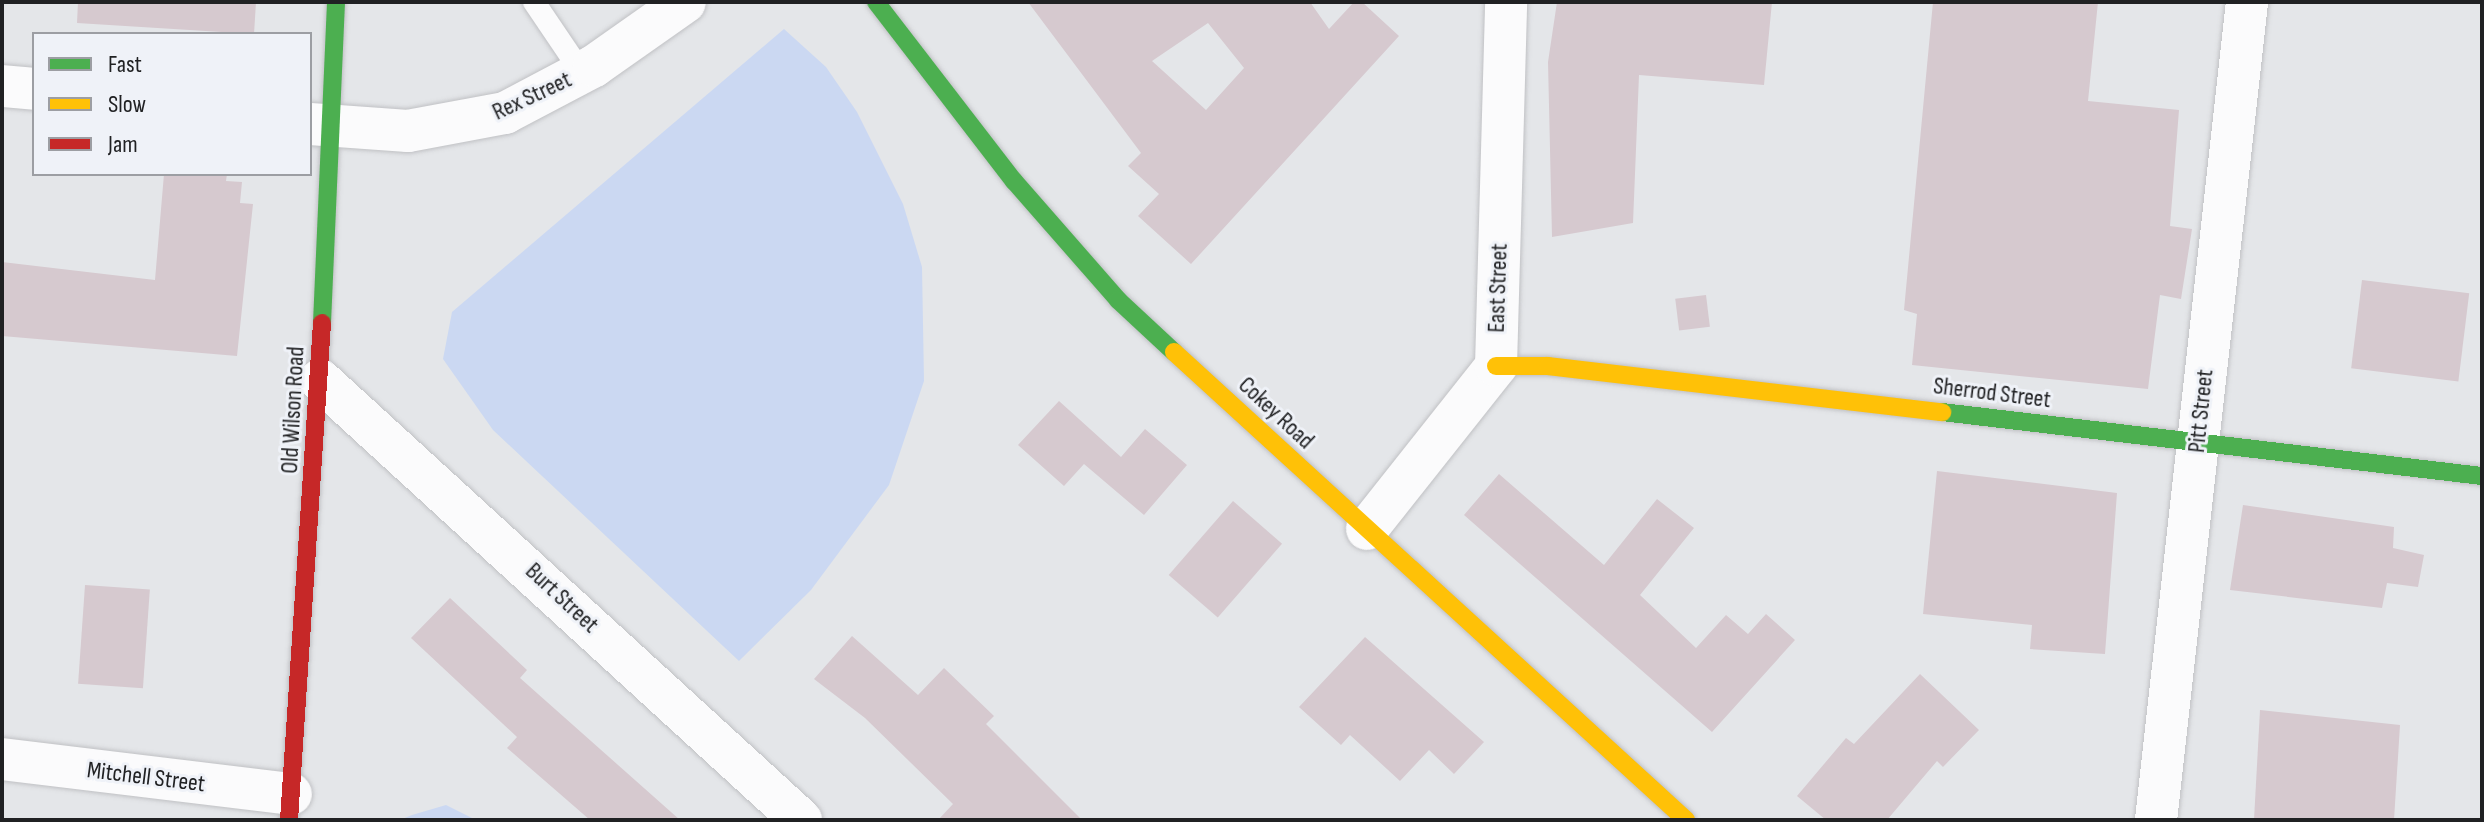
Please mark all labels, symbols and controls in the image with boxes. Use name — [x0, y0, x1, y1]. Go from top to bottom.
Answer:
legend — [32, 32, 312, 176]
text: Fast — [108, 50, 142, 79]
street label: Rex Street — [488, 65, 576, 127]
text: Slow — [108, 90, 146, 119]
text: Jam — [108, 130, 138, 159]
street label: East Street — [1482, 243, 1514, 333]
street label: Old Wilson Road — [275, 346, 311, 474]
street label: Pitt Street — [2182, 368, 2220, 454]
street label: Cokey Road — [1232, 371, 1320, 455]
street label: Sherrod Street — [1932, 372, 2052, 414]
street label: Burt Street — [519, 557, 605, 639]
street label: Mitchell Street — [85, 755, 207, 799]

